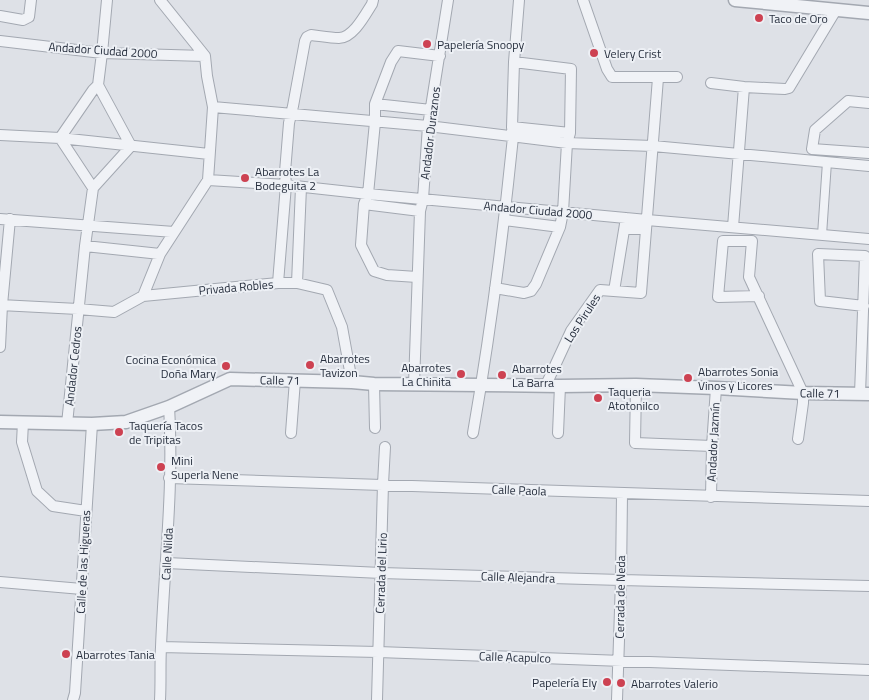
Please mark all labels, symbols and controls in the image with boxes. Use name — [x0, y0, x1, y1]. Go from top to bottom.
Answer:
place label: Taco de Oro — [769, 9, 828, 28]
marker: Taco de Oro — [753, 12, 765, 24]
place label: Papelería Snoopy — [437, 35, 525, 54]
street label: Andador Ciudad 2000 — [48, 37, 158, 63]
marker: Papelería Snoopy — [421, 38, 433, 50]
place label: Velery Crist — [604, 44, 662, 63]
marker: Velery Crist — [588, 47, 600, 59]
street label: Andador Duraznos — [415, 85, 445, 181]
place label: Abarrotes La Bodeguita 2 — [255, 162, 319, 195]
marker: Abarrotes La Bodeguita 2 — [239, 172, 251, 184]
street label: Andador Ciudad 2000 — [483, 196, 593, 224]
street label: Privada Robles — [198, 274, 275, 300]
street label: Los Pirules — [559, 289, 605, 346]
street label: Andador Cedros — [59, 325, 87, 407]
place label: Abarrotes Tavizon — [320, 349, 370, 382]
place label: Cocina Económica Doña Mary — [126, 350, 216, 383]
place label: Abarrotes La Chinita — [401, 358, 451, 391]
marker: Abarrotes Tavizon — [304, 359, 316, 371]
place label: Abarrotes La Barra — [512, 359, 562, 392]
marker: Cocina Económica Doña Mary — [220, 360, 232, 372]
place label: Abarrotes Sonia Vinos y Licores — [698, 362, 778, 395]
marker: Abarrotes La Chinita — [455, 368, 467, 380]
marker: Abarrotes La Barra — [496, 369, 508, 381]
street label: Calle 71 — [260, 370, 300, 390]
marker: Abarrotes Sonia Vinos y Licores — [682, 372, 694, 384]
place label: Taqueria Atotonilco — [608, 382, 659, 415]
street label: Calle 71 — [800, 383, 840, 403]
marker: Taqueria Atotonilco — [592, 392, 604, 404]
street label: Andador Jazmín — [701, 402, 725, 482]
place label: Taquería Tacos de Tripitas — [129, 416, 203, 449]
marker: Taquería Tacos de Tripitas — [113, 426, 125, 438]
place label: Mini Superla Nene — [171, 451, 238, 484]
marker: Mini Superla Nene — [155, 461, 167, 473]
street label: Calle Paola — [491, 480, 547, 500]
street label: Calle de las Higueras — [71, 509, 95, 614]
street label: Calle Nilda — [156, 527, 178, 581]
street label: Cerrada del Lirio — [370, 532, 392, 614]
street label: Cerrada de Neda — [610, 555, 630, 639]
street label: Calle Alejandra — [481, 566, 555, 588]
place label: Abarrotes Tania — [76, 645, 155, 664]
street label: Calle Acapulco — [479, 646, 551, 668]
marker: Abarrotes Tania — [60, 648, 72, 660]
place label: Papelería Ely — [532, 673, 597, 692]
place label: Abarrotes Valerio — [631, 674, 718, 693]
marker: Papelería Ely — [601, 676, 613, 688]
marker: Abarrotes Valerio — [615, 677, 627, 689]

